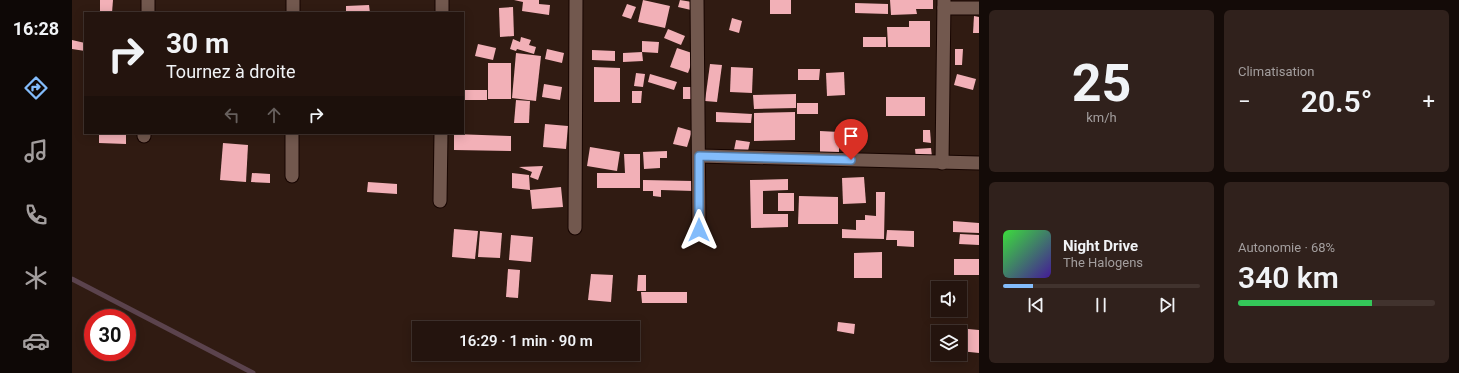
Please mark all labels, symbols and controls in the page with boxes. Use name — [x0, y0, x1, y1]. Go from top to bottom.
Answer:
text: 16:28 — [13, 18, 59, 39]
text: 30 m — [166, 27, 229, 60]
icon: right — [100, 28, 152, 80]
text: 25 — [1072, 53, 1131, 114]
text: Tournez à droite — [166, 61, 295, 82]
text: Climatisation — [1238, 64, 1314, 79]
icon: directions — [22, 74, 50, 102]
text: 20.5° — [1301, 84, 1372, 119]
text: − — [1238, 89, 1251, 114]
text: + — [1423, 89, 1435, 114]
icon: left — [221, 104, 243, 126]
icon: ahead — [263, 104, 285, 126]
icon: right — [305, 104, 327, 126]
text: km/h — [1086, 110, 1117, 125]
pin — [834, 119, 868, 160]
icon: arrive — [840, 125, 862, 147]
icon: music — [22, 137, 50, 165]
icon: phone — [22, 201, 50, 229]
position arrow — [678, 209, 720, 251]
text: Night Drive — [1063, 237, 1138, 255]
text: Autonomie · 68% — [1238, 240, 1335, 255]
text: The Halogens — [1063, 255, 1143, 270]
text: 340 km — [1238, 260, 1339, 295]
icon: climate — [22, 264, 50, 292]
map controls — [931, 281, 967, 361]
button: sound — [931, 281, 967, 317]
icon: previous — [1025, 294, 1047, 316]
icon: pause — [1090, 294, 1112, 316]
icon: next — [1156, 294, 1178, 316]
speed limit sign: 30 — [84, 309, 136, 361]
button: layers — [931, 325, 967, 361]
icon: car — [22, 327, 50, 355]
text: 16:29 · 1 min · 90 m — [459, 332, 593, 350]

